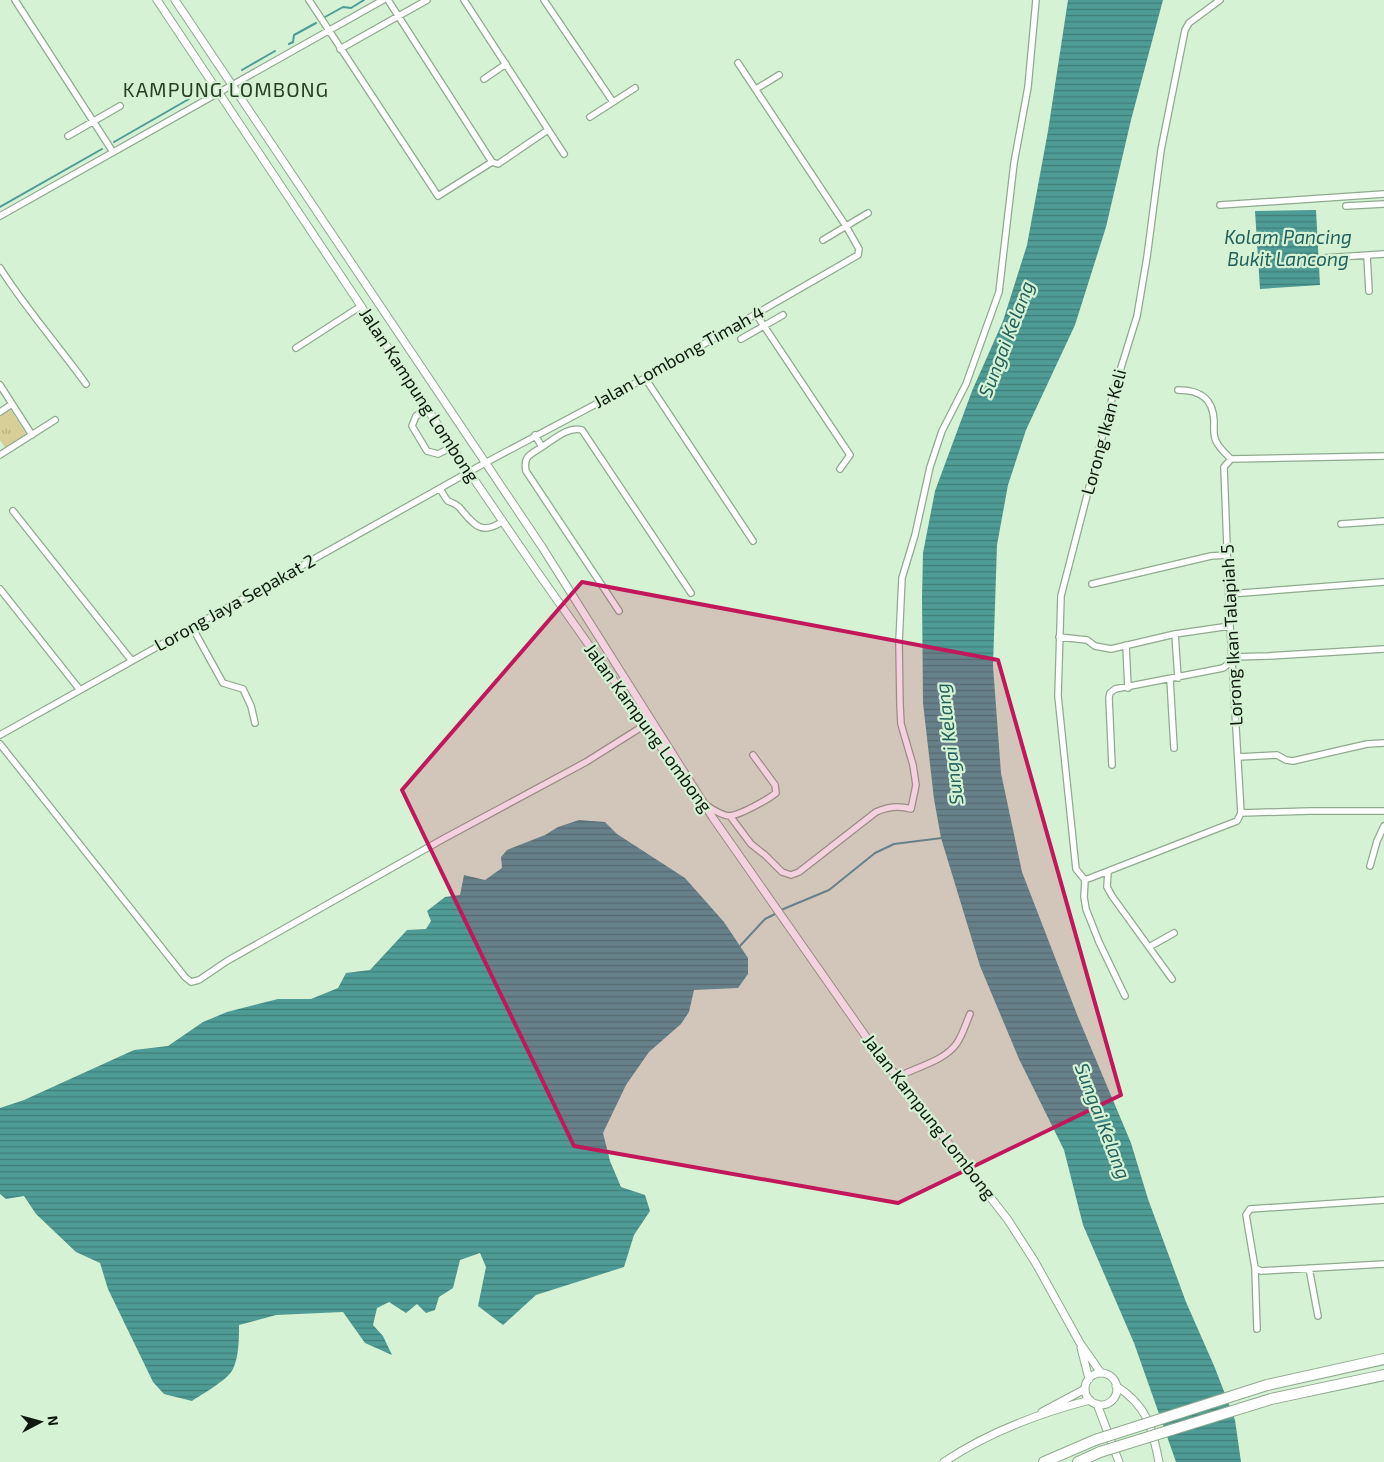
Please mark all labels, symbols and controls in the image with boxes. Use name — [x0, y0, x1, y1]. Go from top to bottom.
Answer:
district label: KAMPUNG LOMBONG — [123, 77, 329, 101]
water label: Kolam Pancing Bukit Lancong — [1224, 225, 1352, 270]
water label: Sungai Kelang — [973, 277, 1038, 400]
street label: Jalan Lombong Timah 4 — [589, 300, 768, 412]
street label: Jalan Kampung Lombong — [355, 303, 484, 486]
street label: Lorong Ikan Keli — [1076, 366, 1130, 497]
street label: Lorong Ikan Talapiah 5 — [1215, 544, 1247, 726]
street label: Lorong Jaya Sepakat 2 — [150, 549, 319, 655]
street label: Jalan Kampung Lombong — [580, 639, 717, 816]
water label: Sungai Kelang — [930, 682, 967, 806]
street label: Jalan Kampung Lombong — [859, 1029, 1001, 1203]
water label: Sungai Kelang — [1071, 1059, 1136, 1182]
north arrow — [15, 1397, 65, 1447]
text: N — [44, 1415, 62, 1427]

